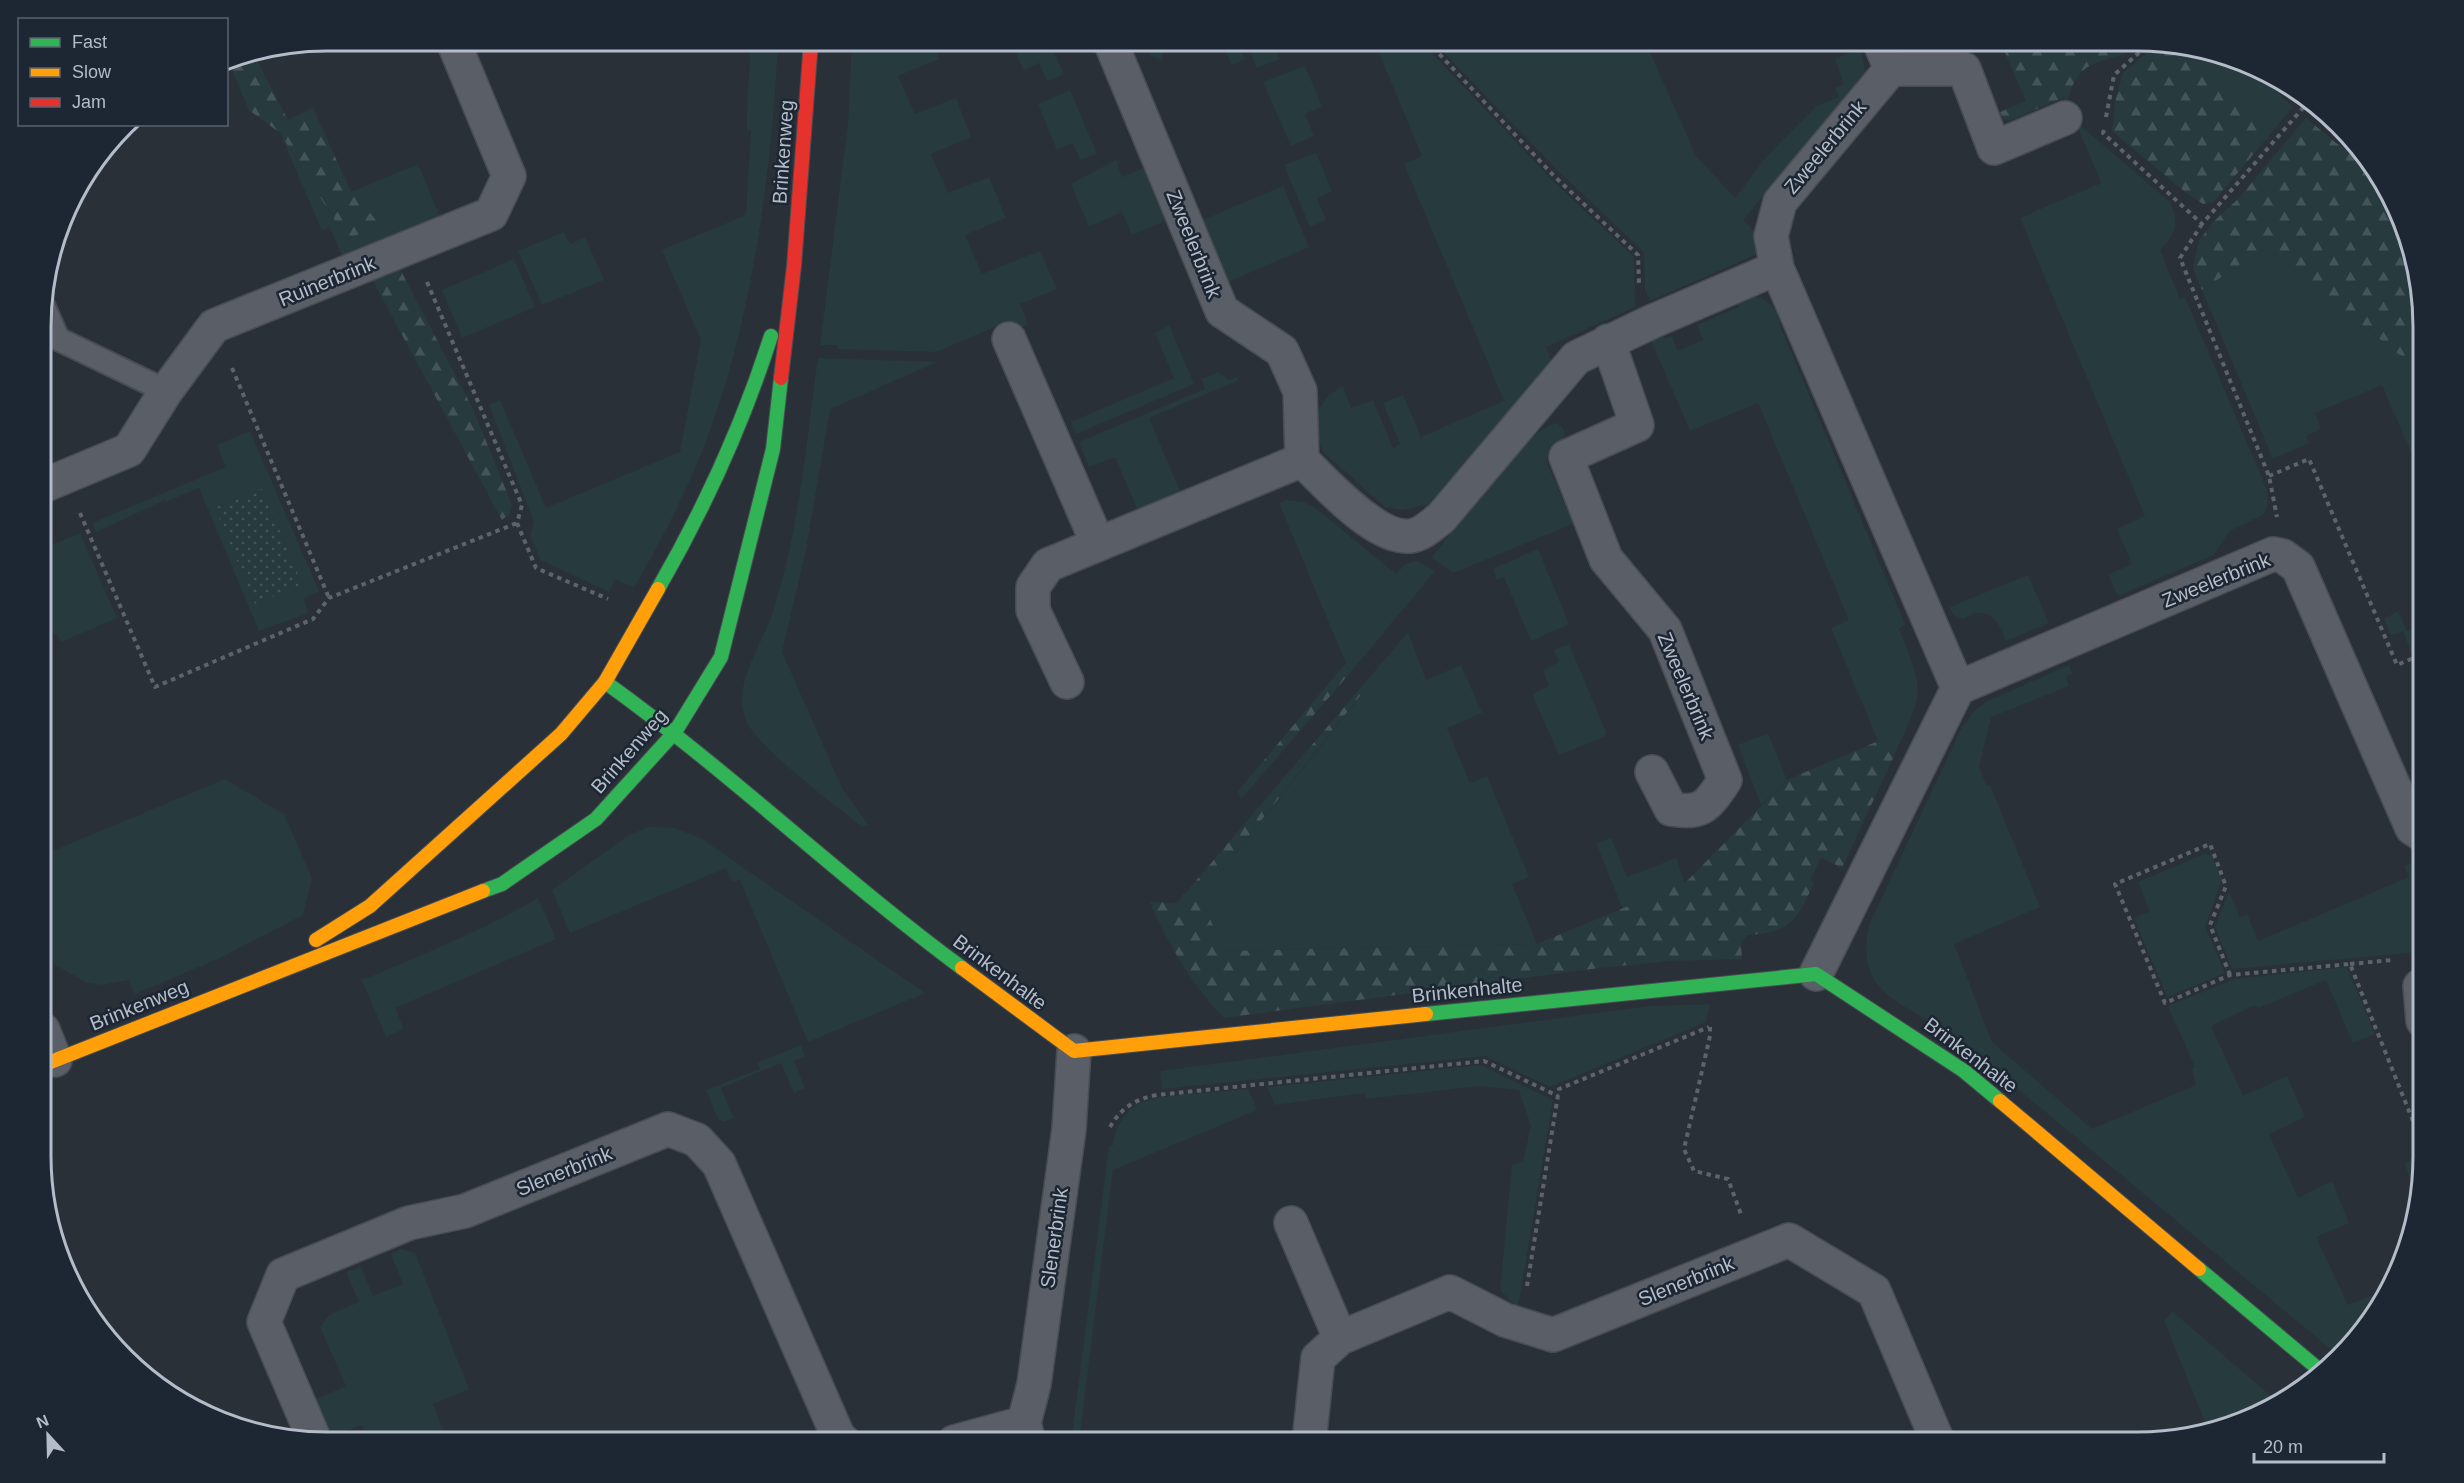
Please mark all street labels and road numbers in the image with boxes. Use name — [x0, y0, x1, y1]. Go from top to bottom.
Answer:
street label: Zweelerbrink — [1780, 95, 1871, 198]
street label: Brinkenweg — [768, 99, 798, 205]
street label: Zweelerbrink — [1162, 187, 1226, 302]
street label: Ruinerbrink — [275, 251, 379, 310]
street label: Zweelerbrink — [2159, 548, 2274, 612]
street label: Zweelerbrink — [1654, 629, 1719, 744]
street label: Brinkenweg — [586, 704, 672, 798]
street label: Brinkenhalte — [949, 930, 1051, 1014]
street label: Brinkenhalte — [1411, 973, 1523, 1007]
street label: Brinkenweg — [86, 975, 192, 1035]
street label: Brinkenhalte — [1920, 1013, 2022, 1097]
street label: Slenerbrink — [513, 1141, 616, 1200]
street label: Slenerbrink — [1036, 1185, 1072, 1290]
street label: Slenerbrink — [1635, 1251, 1738, 1310]

